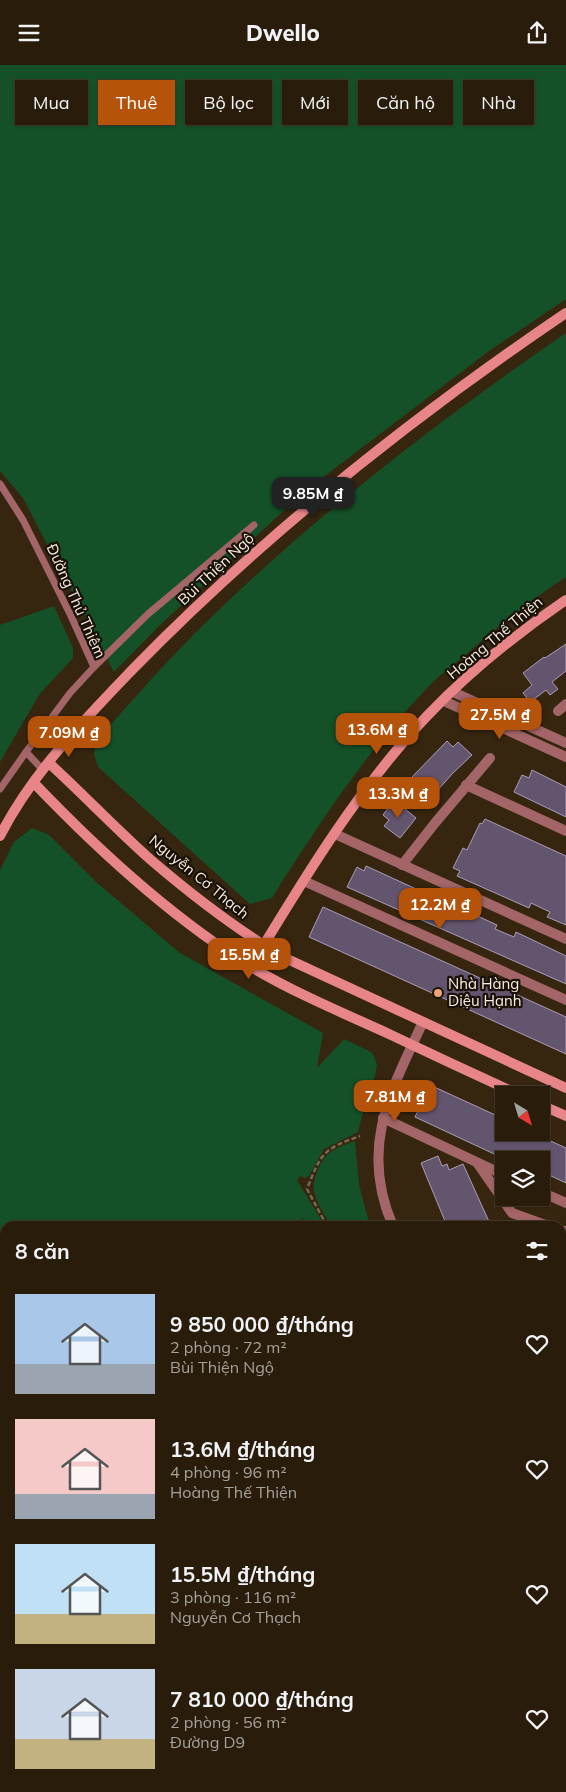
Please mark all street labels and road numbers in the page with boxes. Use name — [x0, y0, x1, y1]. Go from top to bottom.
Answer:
street label: Bùi Thiện Ngộ — [174, 528, 258, 609]
street label: Đường Thủ Thiêm — [43, 541, 110, 661]
street label: Hoàng Thế Thiện — [443, 592, 546, 683]
street label: Nguyễn Cơ Thạch — [146, 831, 253, 923]

